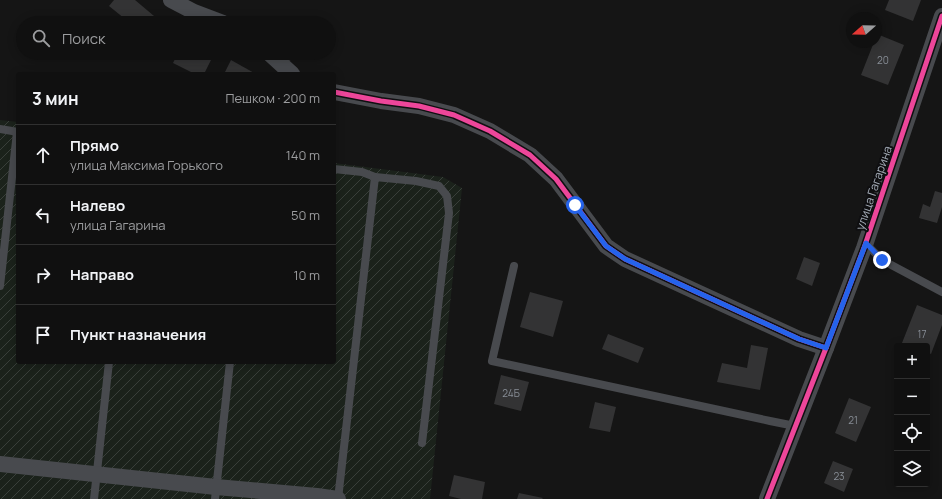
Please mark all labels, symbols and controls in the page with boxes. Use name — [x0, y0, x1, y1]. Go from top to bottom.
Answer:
north arrow — [846, 12, 882, 48]
search box — [16, 16, 336, 60]
icon: search — [30, 27, 52, 49]
text: Поиск — [62, 28, 106, 49]
house number: 20 — [877, 53, 889, 67]
text: 3 мин — [32, 87, 79, 110]
text: Пешком · 200 m — [226, 89, 320, 107]
text: Прямо — [70, 135, 119, 156]
street label: улица Гагарина — [851, 143, 896, 232]
icon: ahead — [32, 144, 54, 166]
text: 140 m — [286, 146, 320, 164]
text: улица Максима Горького — [70, 156, 223, 174]
text: Налево — [70, 195, 125, 216]
route start — [566, 196, 584, 214]
icon: left — [32, 204, 54, 226]
text: 50 m — [291, 206, 320, 224]
text: улица Гагарина — [70, 216, 166, 234]
route end — [873, 251, 891, 269]
icon: right — [32, 264, 54, 286]
text: Направо — [70, 264, 134, 285]
text: 10 m — [293, 266, 320, 284]
icon: arrive — [32, 324, 54, 346]
text: Пункт назначения — [70, 324, 206, 345]
house number: 17 — [918, 327, 926, 341]
map controls — [894, 343, 930, 487]
button: + — [894, 343, 930, 379]
button: − — [894, 379, 930, 415]
house number: 24Б — [502, 386, 520, 400]
house number: 21 — [848, 413, 858, 427]
button: locate — [894, 415, 930, 451]
button: layers — [894, 451, 930, 487]
house number: 23 — [833, 469, 845, 483]

